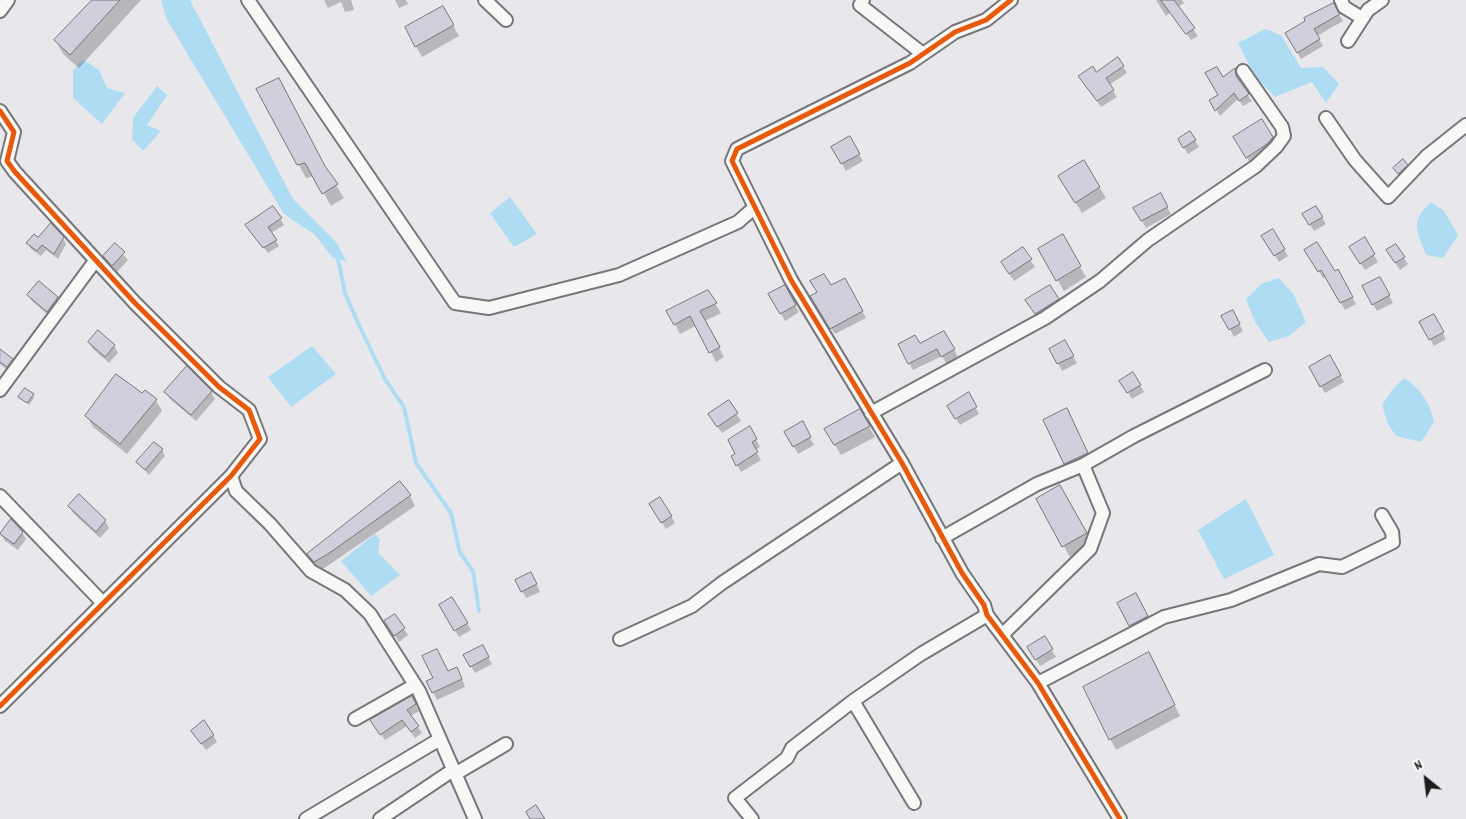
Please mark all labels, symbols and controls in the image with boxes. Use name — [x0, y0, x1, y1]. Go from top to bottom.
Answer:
north arrow — [1401, 754, 1451, 804]
text: N — [1411, 755, 1427, 776]

